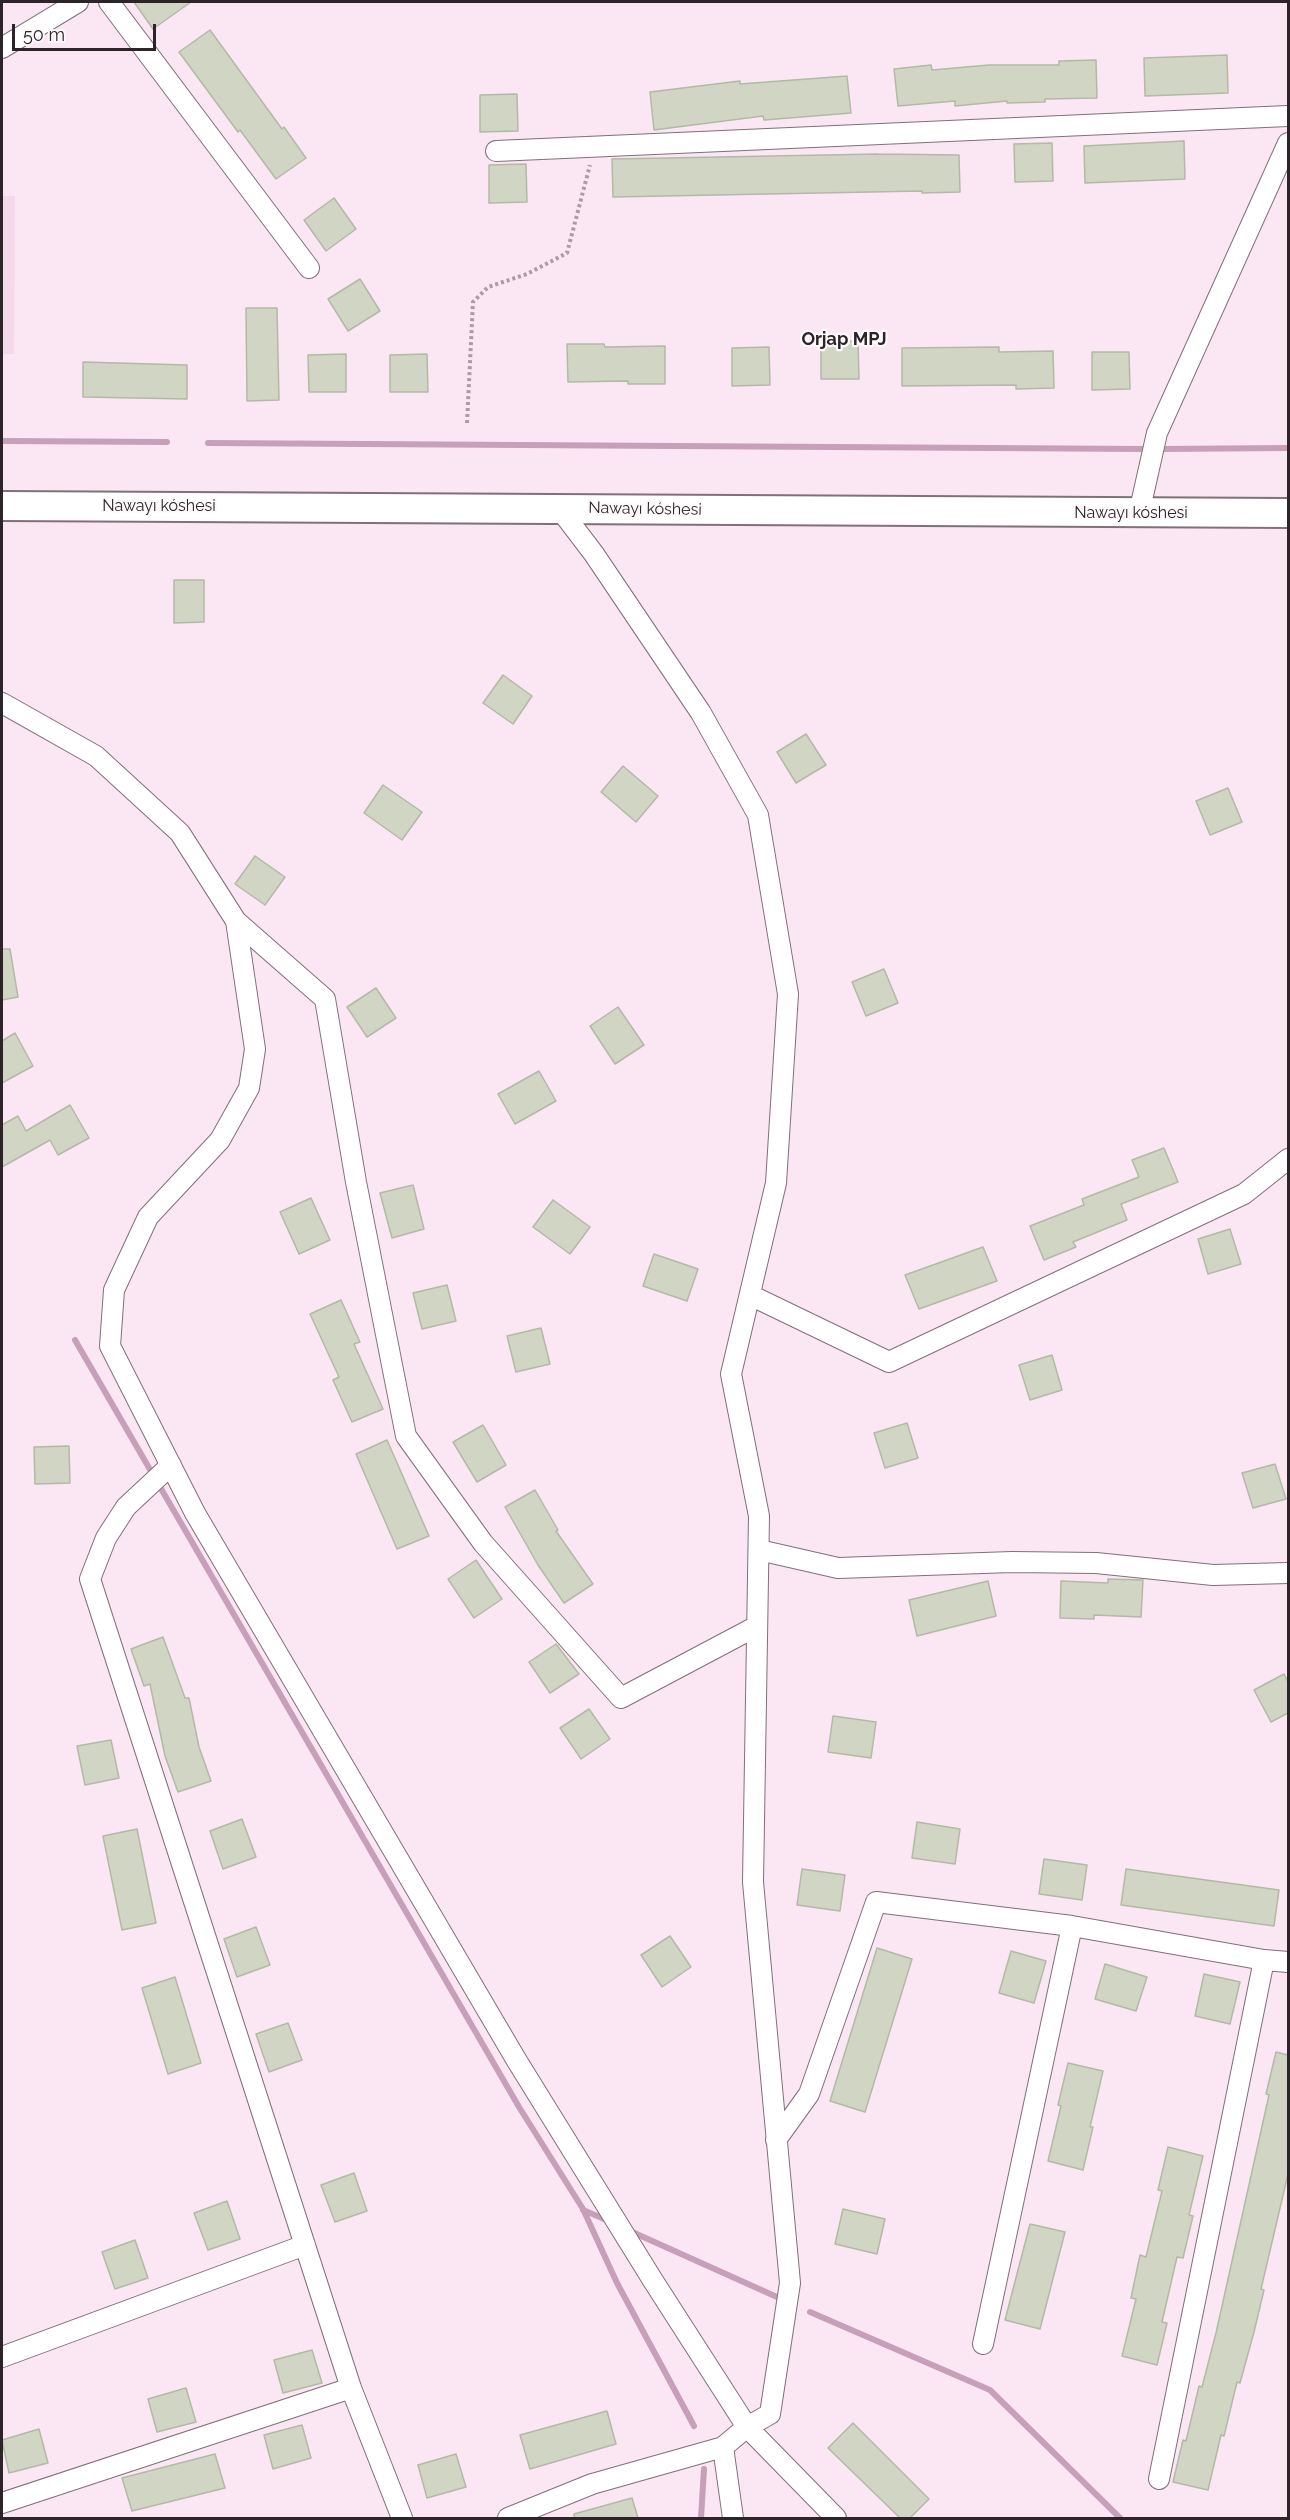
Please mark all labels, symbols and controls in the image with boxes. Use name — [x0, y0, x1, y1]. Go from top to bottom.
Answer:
scale bar — [15, 12, 159, 50]
text: 50 m — [23, 24, 65, 45]
district label: Orjap MPJ — [801, 329, 887, 351]
street label: Nawayı kóshesi — [102, 496, 216, 516]
street label: Nawayı kóshesi — [588, 498, 702, 520]
street label: Nawayı kóshesi — [1074, 503, 1188, 523]

